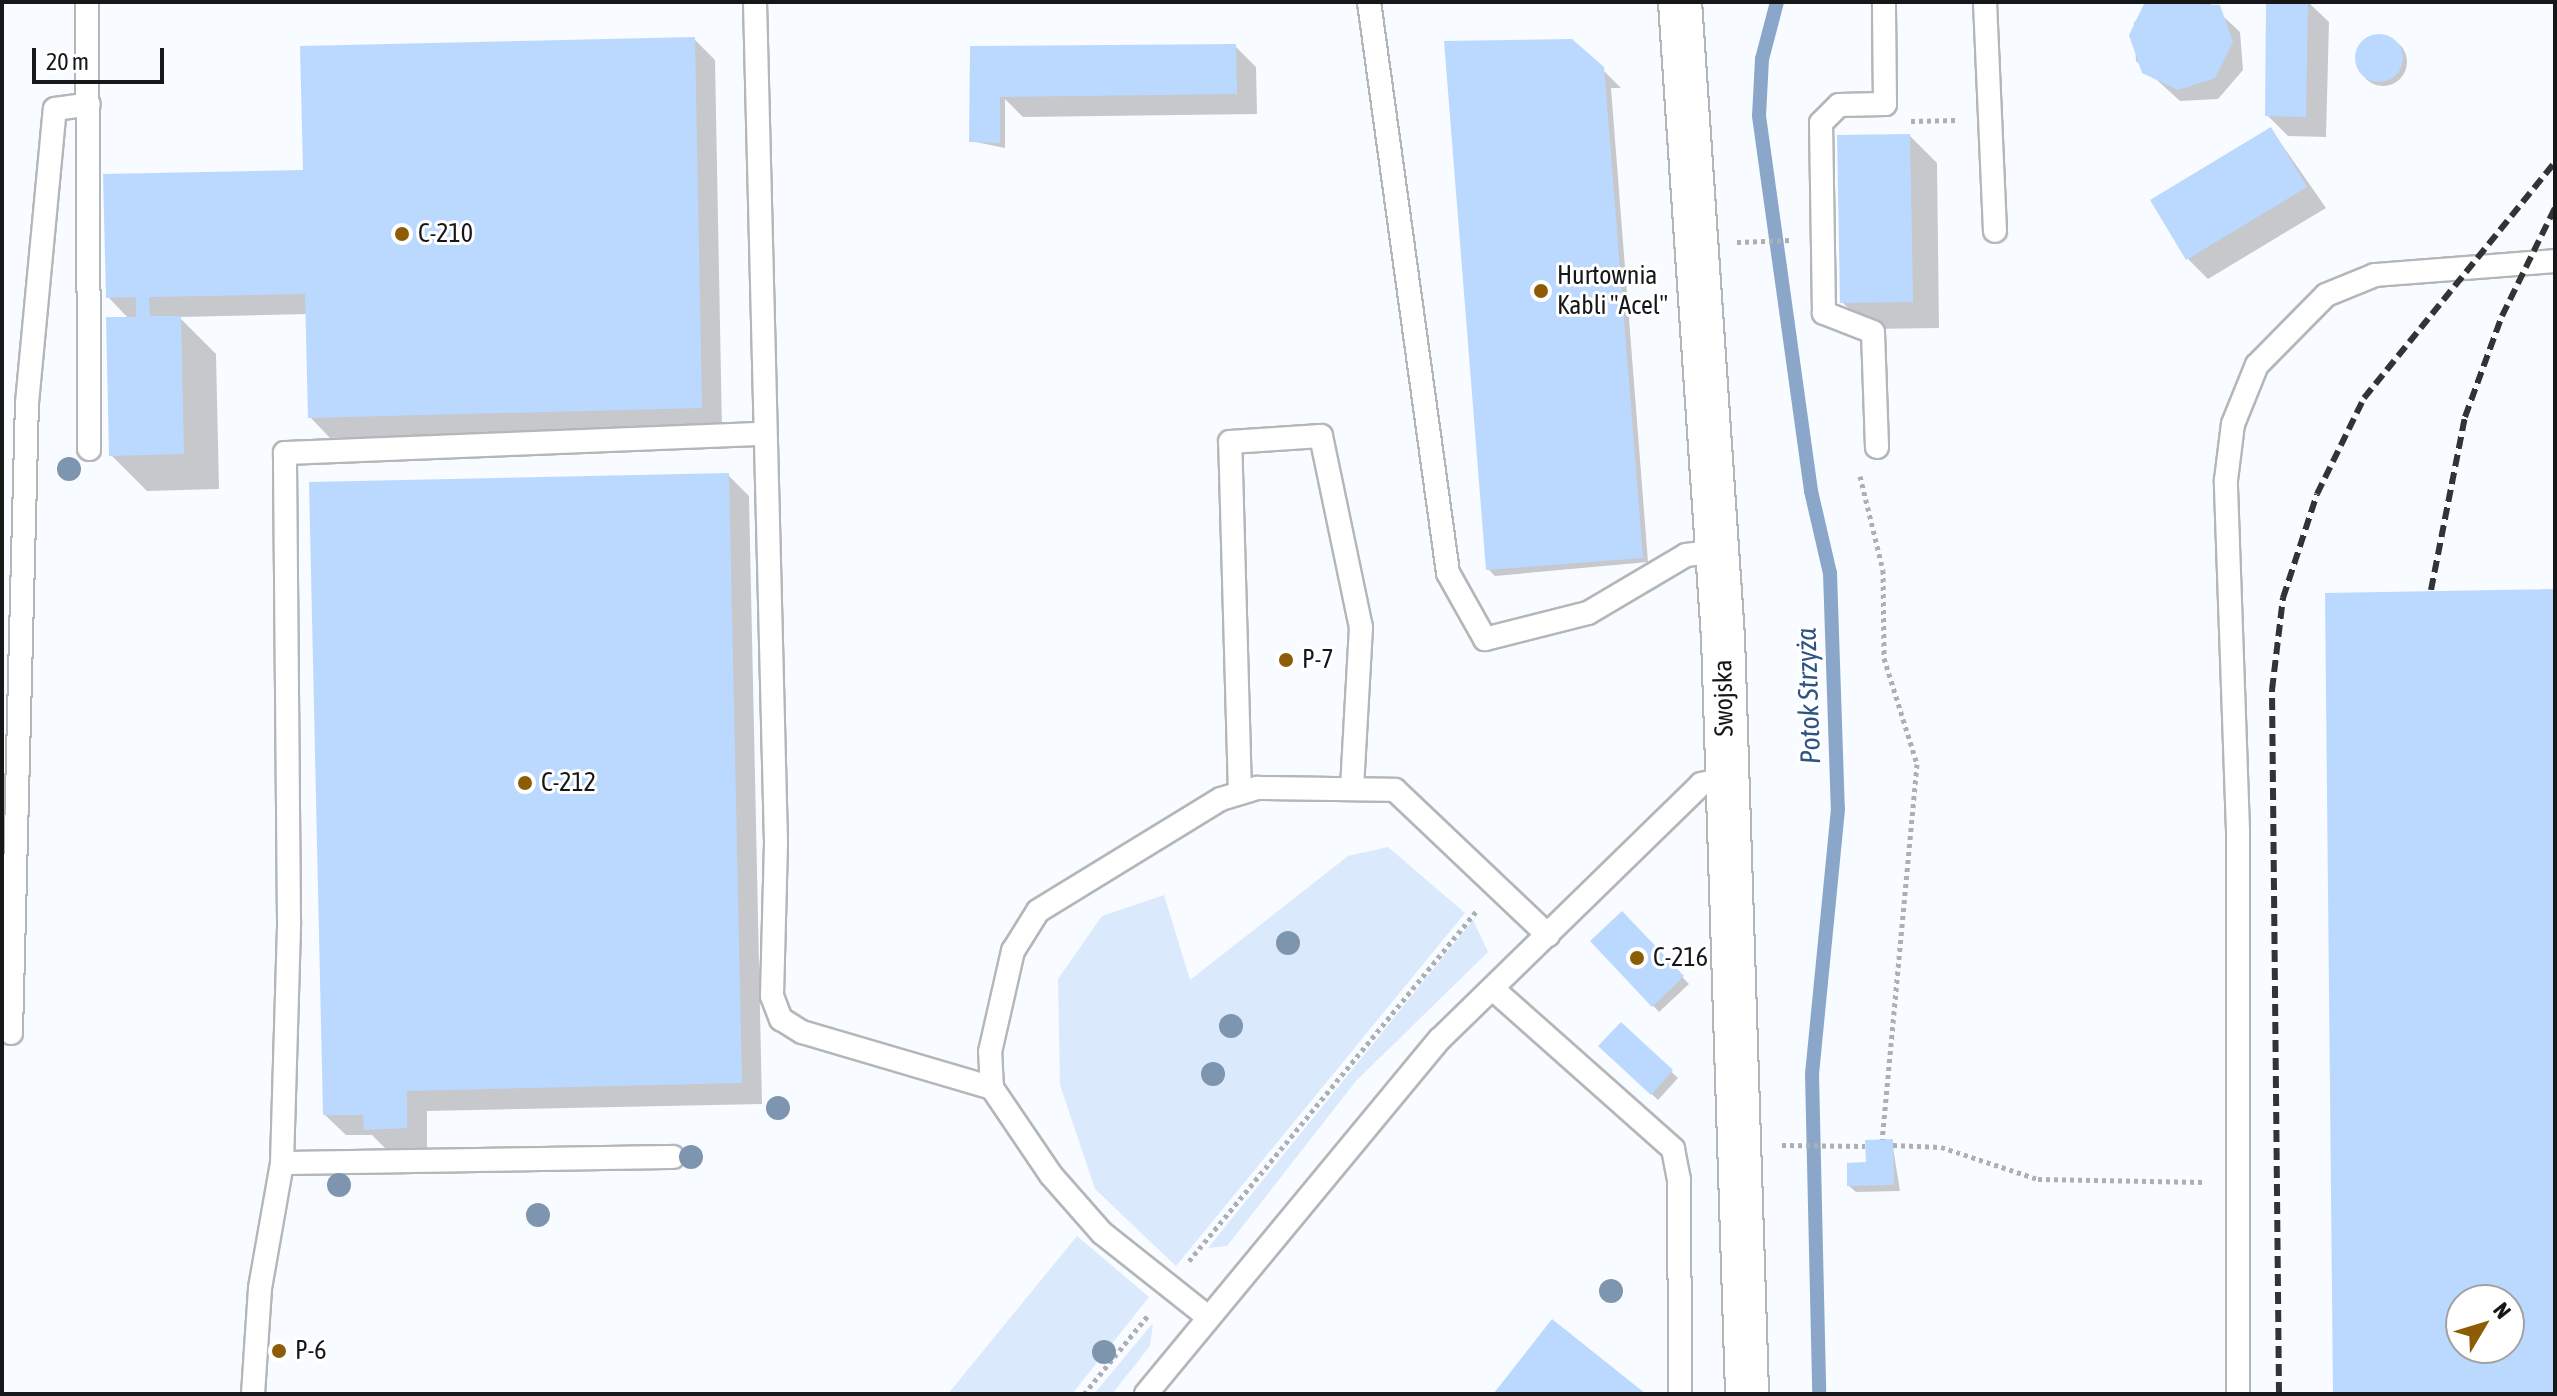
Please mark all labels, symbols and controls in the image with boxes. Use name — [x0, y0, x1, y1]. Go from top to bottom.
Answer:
scale bar — [36, 32, 168, 82]
text: 20 m — [46, 48, 89, 75]
place label: C-210 — [418, 218, 473, 250]
marker: C-210 — [393, 225, 411, 243]
place label: Hurtownia Kabli "Acel" — [1557, 260, 1668, 322]
marker: Hurtownia Kabli "Acel" — [1532, 282, 1550, 300]
water label: Potok Strzyża — [1789, 627, 1827, 765]
place label: P-7 — [1302, 644, 1333, 676]
marker: P-7 — [1277, 651, 1295, 669]
street label: Swojska — [1708, 659, 1740, 737]
place label: C-212 — [541, 767, 596, 799]
marker: C-212 — [516, 774, 534, 792]
place label: C-216 — [1653, 942, 1708, 974]
marker: C-216 — [1628, 949, 1646, 967]
north arrow — [2445, 1284, 2525, 1364]
text: N — [2488, 1297, 2517, 1324]
place label: P-6 — [295, 1335, 326, 1367]
marker: P-6 — [270, 1342, 288, 1360]

